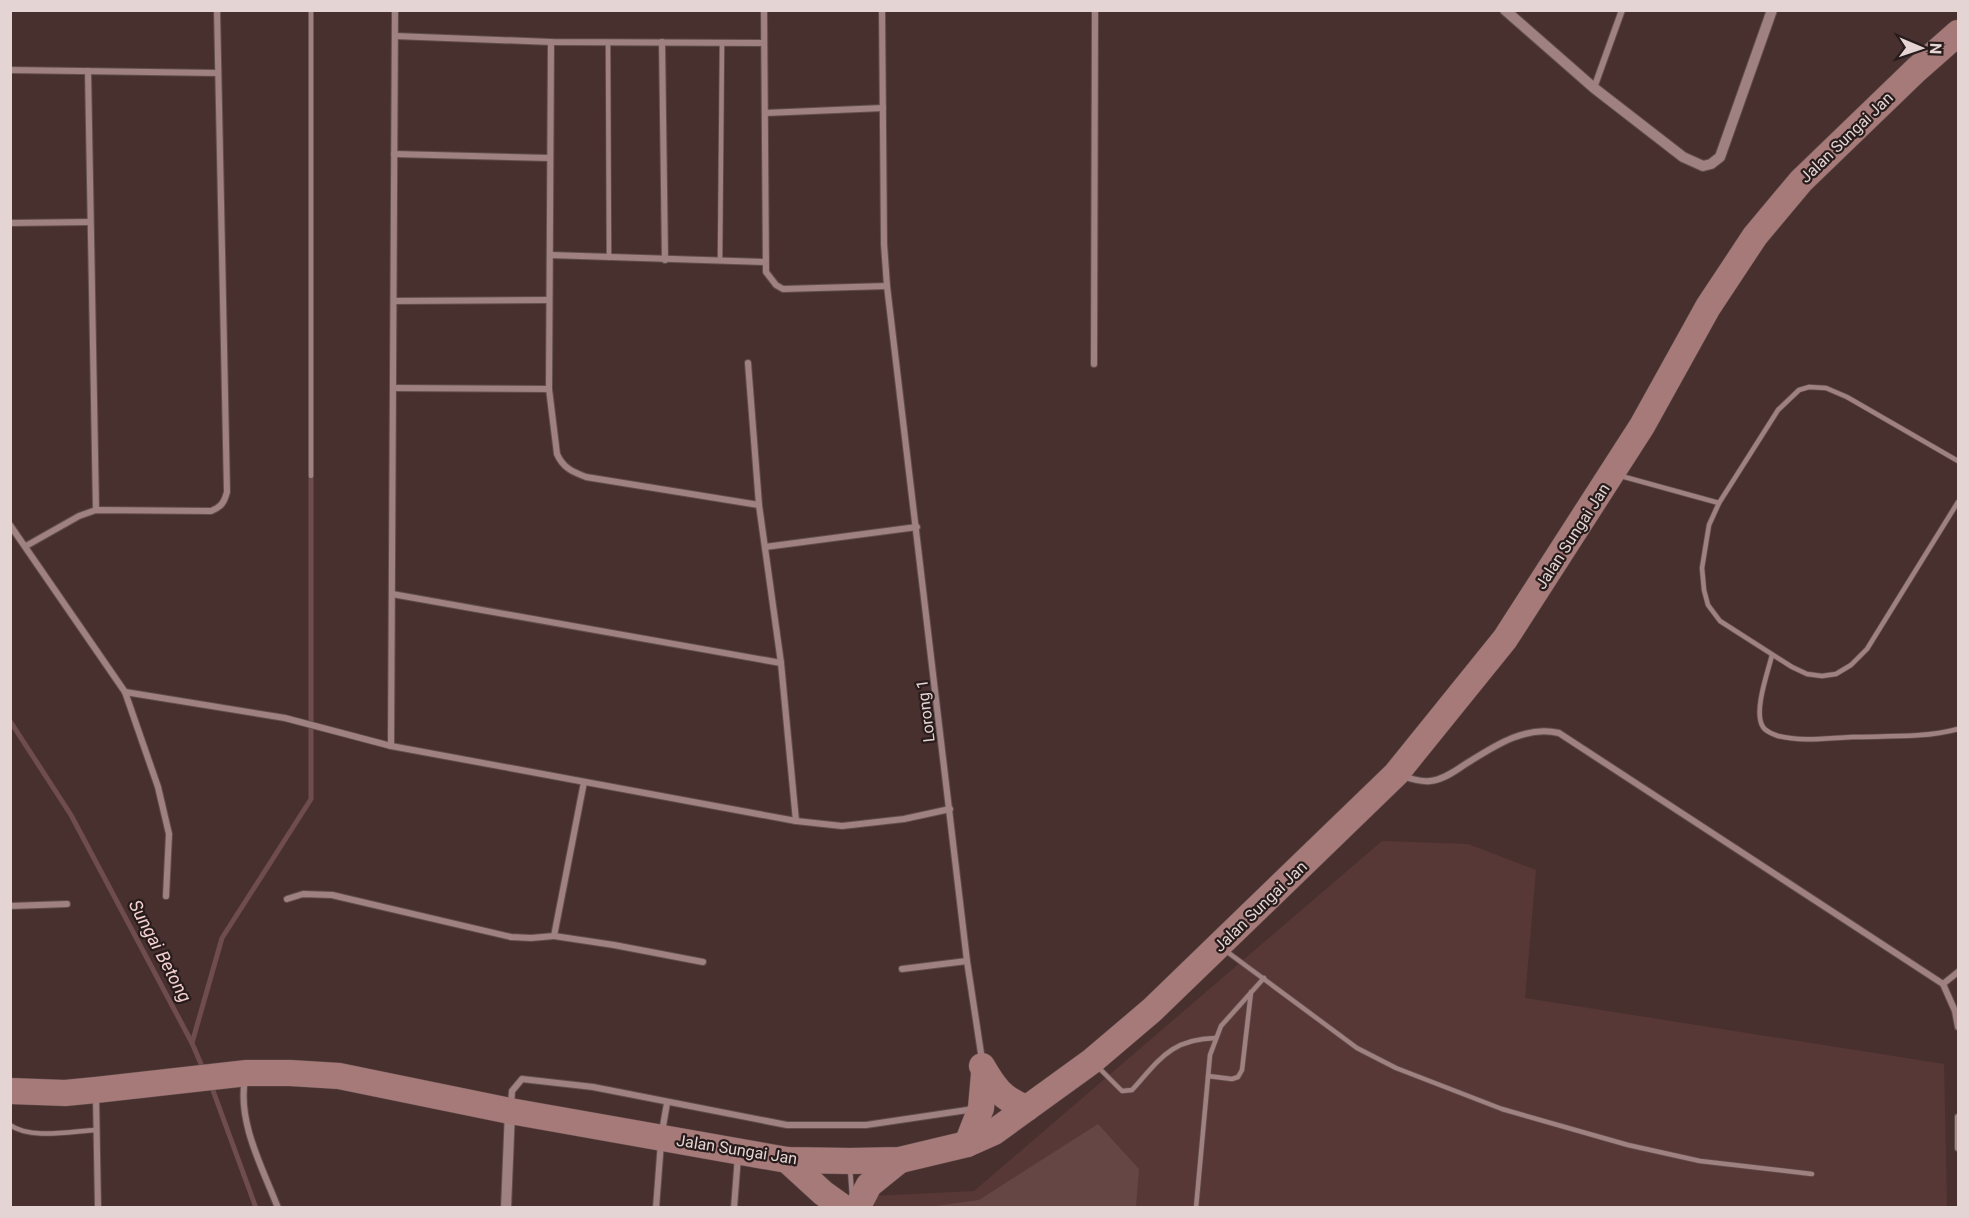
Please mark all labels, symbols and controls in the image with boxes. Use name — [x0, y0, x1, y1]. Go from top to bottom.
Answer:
north arrow — [1891, 18, 1951, 78]
text: N — [1926, 43, 1945, 54]
street label: Jalan Sungai Jan — [1796, 88, 1897, 187]
street label: Jalan Sungai Jan — [1531, 480, 1614, 593]
street label: Lorong 1 — [912, 679, 939, 743]
street label: Jalan Sungai Jan — [1210, 857, 1311, 956]
water label: Sungai Betong — [125, 896, 196, 1006]
street label: Jalan Sungai Jan — [675, 1131, 799, 1168]

